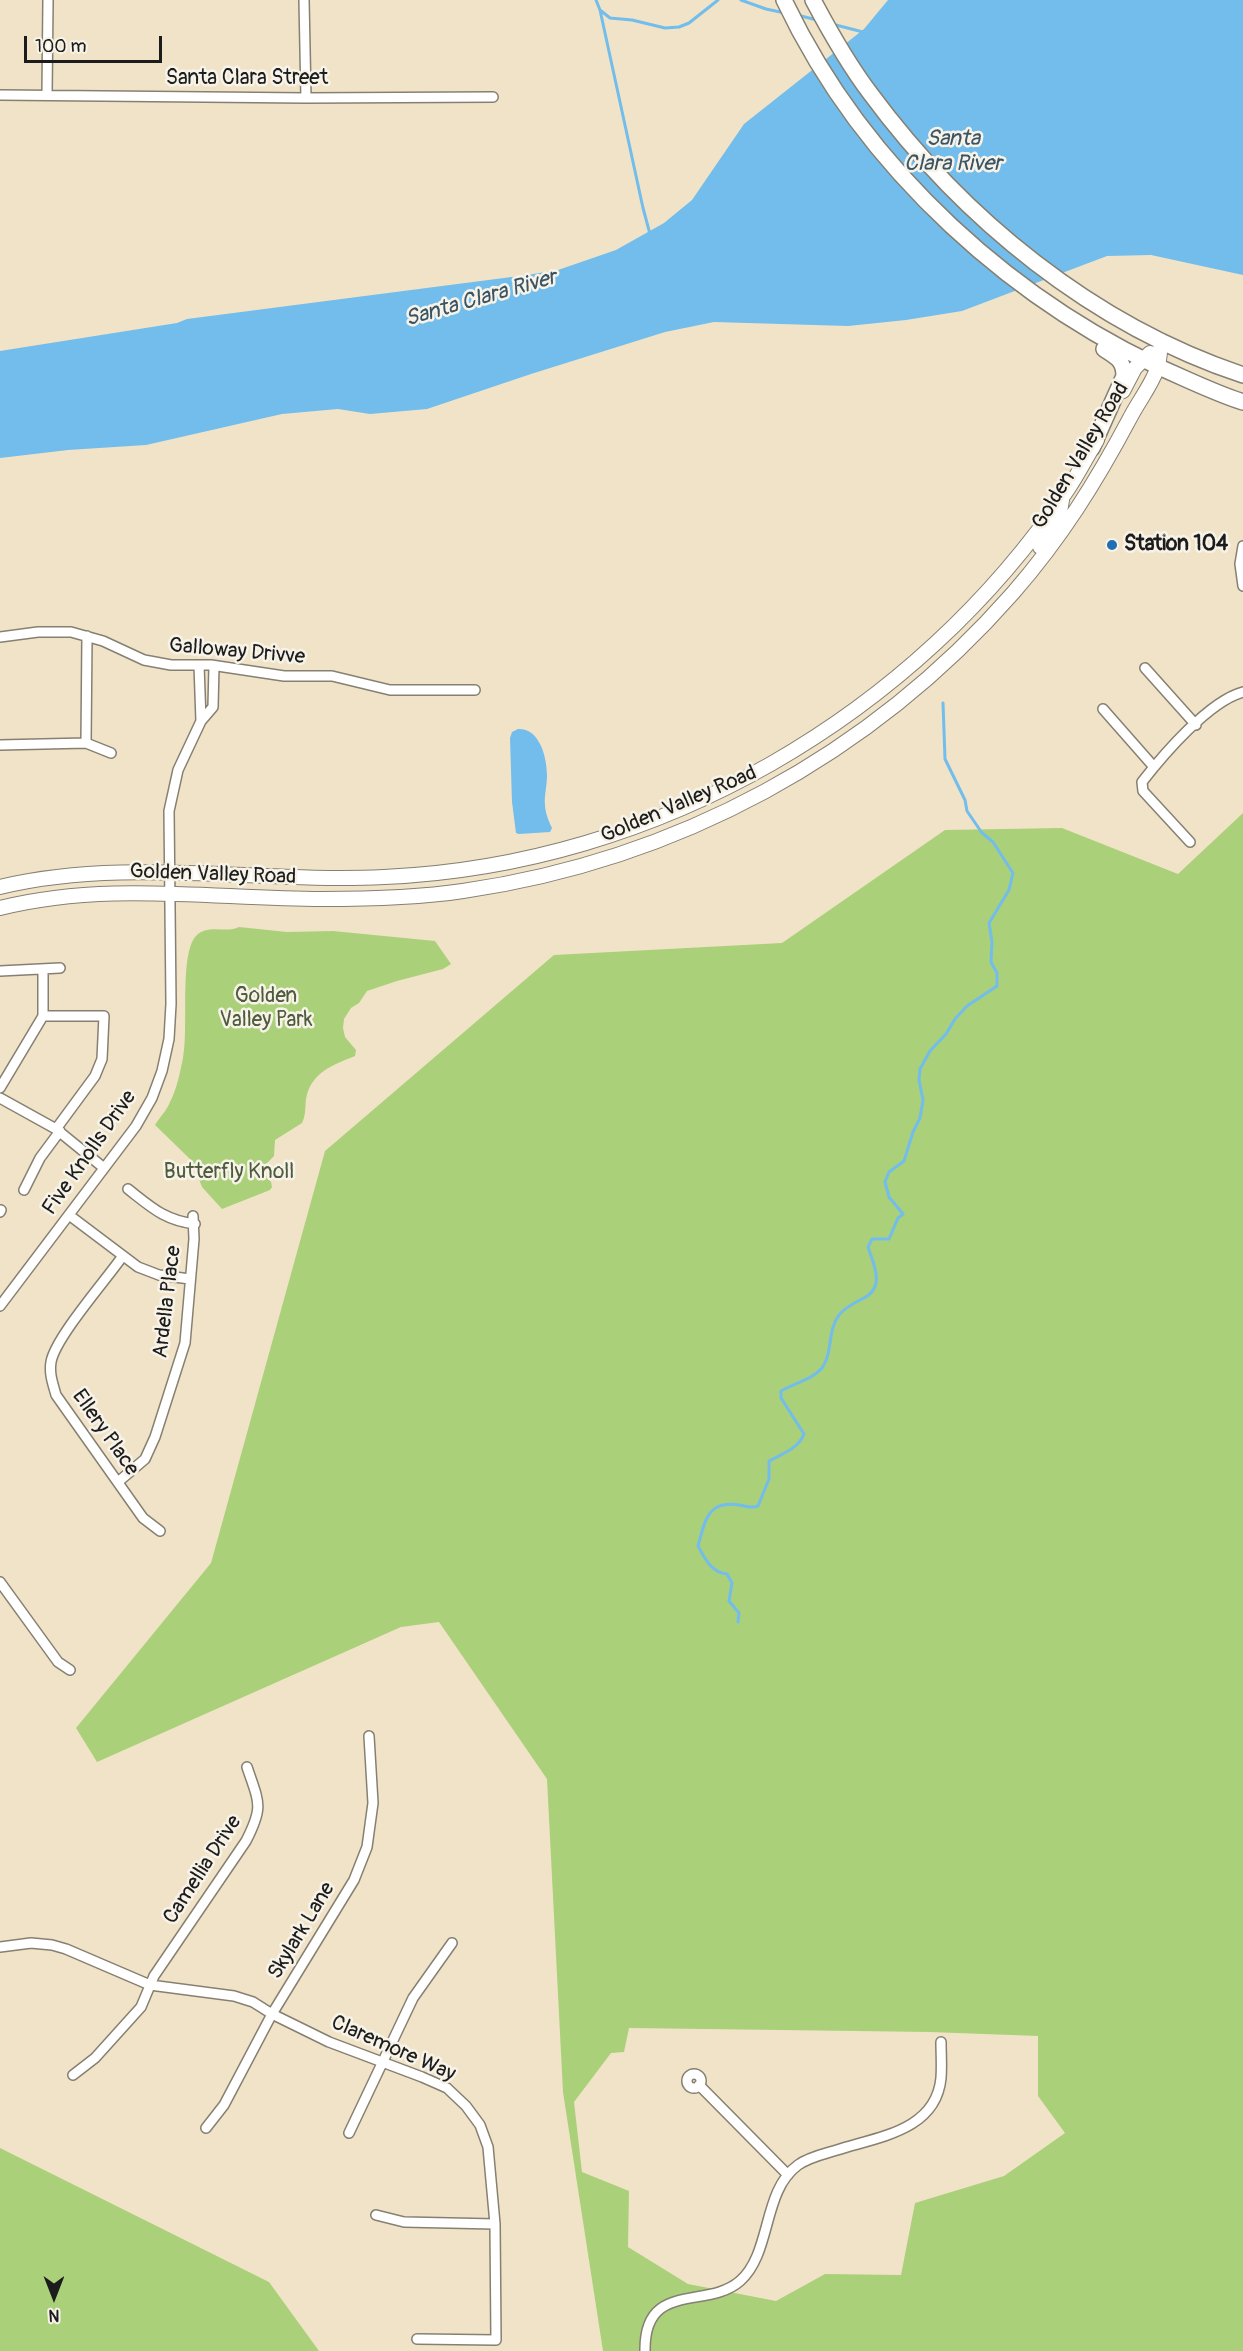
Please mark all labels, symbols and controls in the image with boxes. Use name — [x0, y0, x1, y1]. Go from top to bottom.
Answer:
scale bar — [27, 24, 165, 62]
text: 100 m — [35, 35, 87, 58]
street label: Santa Clara Street — [166, 66, 328, 92]
water label: Santa Clara River — [904, 126, 1002, 178]
water label: Santa Clara River — [402, 265, 560, 333]
street label: Golden Valley Road — [1027, 378, 1135, 534]
place label: Station 104 — [1124, 532, 1228, 558]
marker: Station 104 — [1105, 538, 1119, 552]
street label: Galloway Drivve — [168, 633, 306, 671]
street label: Golden Valley Road — [597, 761, 761, 849]
street label: Golden Valley Road — [129, 859, 297, 891]
park label: Golden Valley Park — [220, 984, 312, 1034]
street label: Five Knolls Drive — [38, 1086, 142, 1220]
park label: Butterfly Knoll — [164, 1160, 294, 1186]
street label: Ardella Place — [149, 1244, 187, 1360]
street label: Ellery Place — [66, 1385, 144, 1481]
street label: Camellia Drive — [158, 1811, 248, 1929]
street label: Skylark Lane — [263, 1878, 341, 1984]
street label: Claremore Way — [327, 2010, 459, 2088]
north arrow — [24, 2267, 84, 2327]
text: N — [49, 2305, 59, 2325]

